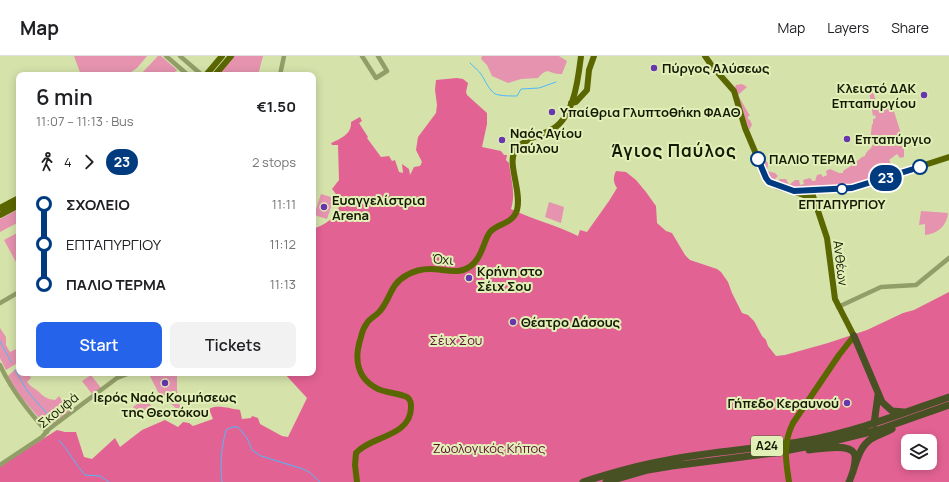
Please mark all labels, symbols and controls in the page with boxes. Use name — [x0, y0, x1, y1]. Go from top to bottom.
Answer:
text: Map — [20, 15, 59, 41]
text: Map — [777, 18, 805, 37]
text: Layers — [827, 18, 869, 37]
text: Share — [891, 18, 929, 37]
place label: Πύργος Αλύσεως — [662, 59, 770, 77]
marker: Πύργος Αλύσεως — [649, 63, 659, 73]
place label: Κλειστό ΔΑΚ Επταπυργίου — [832, 79, 917, 112]
text: 6 min — [36, 82, 93, 112]
marker: Κλειστό ΔΑΚ Επταπυργίου — [919, 90, 929, 100]
text: €1.50 — [257, 96, 296, 117]
place label: Υπαίθρια Γλυπτοθήκη ΦΑΑΘ — [560, 103, 741, 121]
marker: Υπαίθρια Γλυπτοθήκη ΦΑΑΘ — [547, 107, 557, 117]
text: 11:07 – 11:13 · Bus — [36, 112, 134, 130]
place label: Ναός Αγίου Παύλου — [510, 124, 582, 157]
place label: Επταπύργιο — [855, 130, 931, 148]
marker: Επταπύργιο — [842, 134, 852, 144]
marker: Ναός Αγίου Παύλου — [497, 135, 507, 145]
district label: Άγιος Παύλος — [611, 139, 737, 162]
place label: ΠΑΛΙΟ ΤΕΡΜΑ — [769, 150, 856, 168]
icon: walk — [36, 151, 58, 173]
icon: forward — [78, 151, 100, 173]
marker: ΠΑΛΙΟ ΤΕΡΜΑ — [750, 151, 766, 167]
text: 23 — [114, 152, 130, 171]
text: 4 — [64, 153, 72, 171]
text: 2 stops — [252, 153, 296, 171]
unlabelled marker — [912, 159, 928, 175]
line badge: 23 — [868, 165, 904, 191]
text: 23 — [878, 168, 894, 187]
marker: ΕΠΤΑΠΥΡΓΙΟΥ — [836, 183, 848, 195]
place label: Ευαγγελίστρια Arena — [332, 191, 425, 224]
text: ΣΧΟΛΕΙΟ — [66, 194, 130, 215]
text: 11:11 — [272, 195, 296, 213]
place label: ΕΠΤΑΠΥΡΓΙΟΥ — [798, 195, 886, 213]
marker: Ευαγγελίστρια Arena — [319, 202, 329, 212]
text: ΕΠΤΑΠΥΡΓΙΟΥ — [66, 234, 161, 255]
text: 11:12 — [269, 235, 296, 253]
street label: Ανθέων — [829, 239, 853, 287]
street label: Όχι — [431, 249, 455, 269]
place label: Kρήνη στο Σέιχ Σου — [477, 262, 543, 295]
marker: Kρήνη στο Σέιχ Σου — [464, 273, 474, 283]
text: ΠΑΛΙΟ ΤΕΡΜΑ — [66, 274, 166, 295]
text: 11:13 — [270, 275, 296, 293]
place label: Θέατρο Δάσους — [521, 313, 621, 331]
marker: Θέατρο Δάσους — [508, 317, 518, 327]
button: Start — [36, 322, 162, 368]
button: Tickets — [170, 322, 296, 368]
park label: Σέιχ Σου — [430, 331, 482, 349]
marker: Ιερός Ναός Κοιμήσεως της Θεοτόκου — [160, 378, 170, 388]
street label: Σκουφά — [34, 388, 82, 432]
place label: Ιερός Ναός Κοιμήσεως της Θεοτόκου — [94, 388, 237, 421]
place label: Γήπεδο Κεραυνού — [728, 394, 839, 412]
marker: Γήπεδο Κεραυνού — [842, 398, 852, 408]
map controls — [901, 434, 937, 470]
button: layers — [901, 434, 937, 470]
road number: Α24 — [751, 436, 783, 456]
park label: Ζωολογικός Κήπος — [433, 439, 545, 457]

